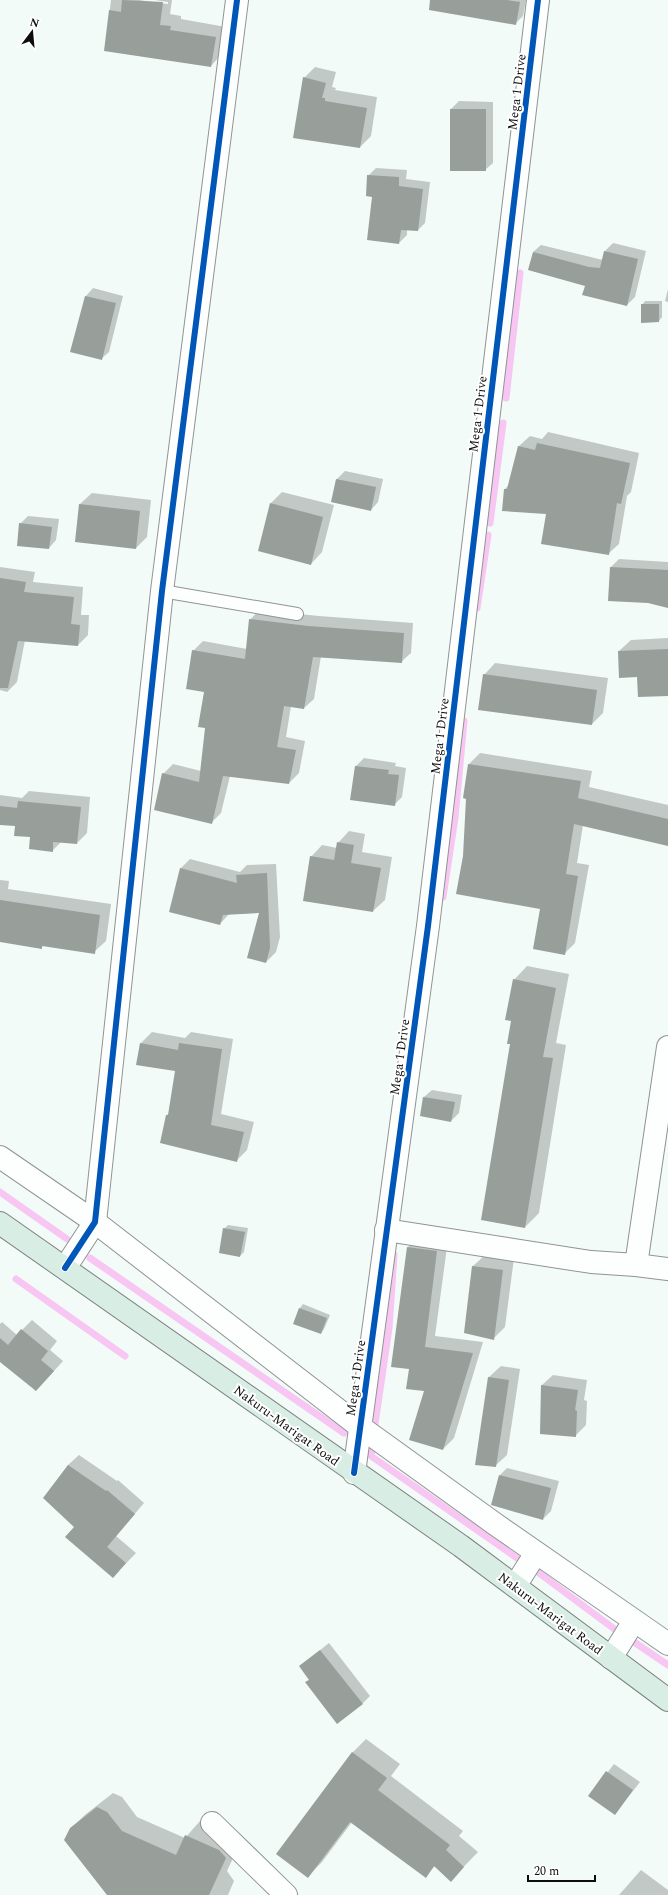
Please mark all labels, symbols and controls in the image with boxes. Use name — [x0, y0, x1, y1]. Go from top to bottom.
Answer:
north arrow — [12, 12, 52, 52]
text: N — [28, 13, 41, 32]
street label: Mega 1 Drive — [502, 53, 532, 132]
street label: Mega 1 Drive — [463, 375, 493, 454]
street label: Mega 1 Drive — [425, 697, 455, 776]
street label: Mega 1 Drive — [385, 1018, 415, 1097]
street label: Mega 1 Drive — [341, 1339, 371, 1418]
street label: Nakuru-Marigat Road — [229, 1380, 344, 1471]
street label: Nakuru-Marigat Road — [494, 1568, 607, 1660]
scale bar — [528, 1857, 595, 1883]
text: 20 m — [534, 1862, 559, 1881]

